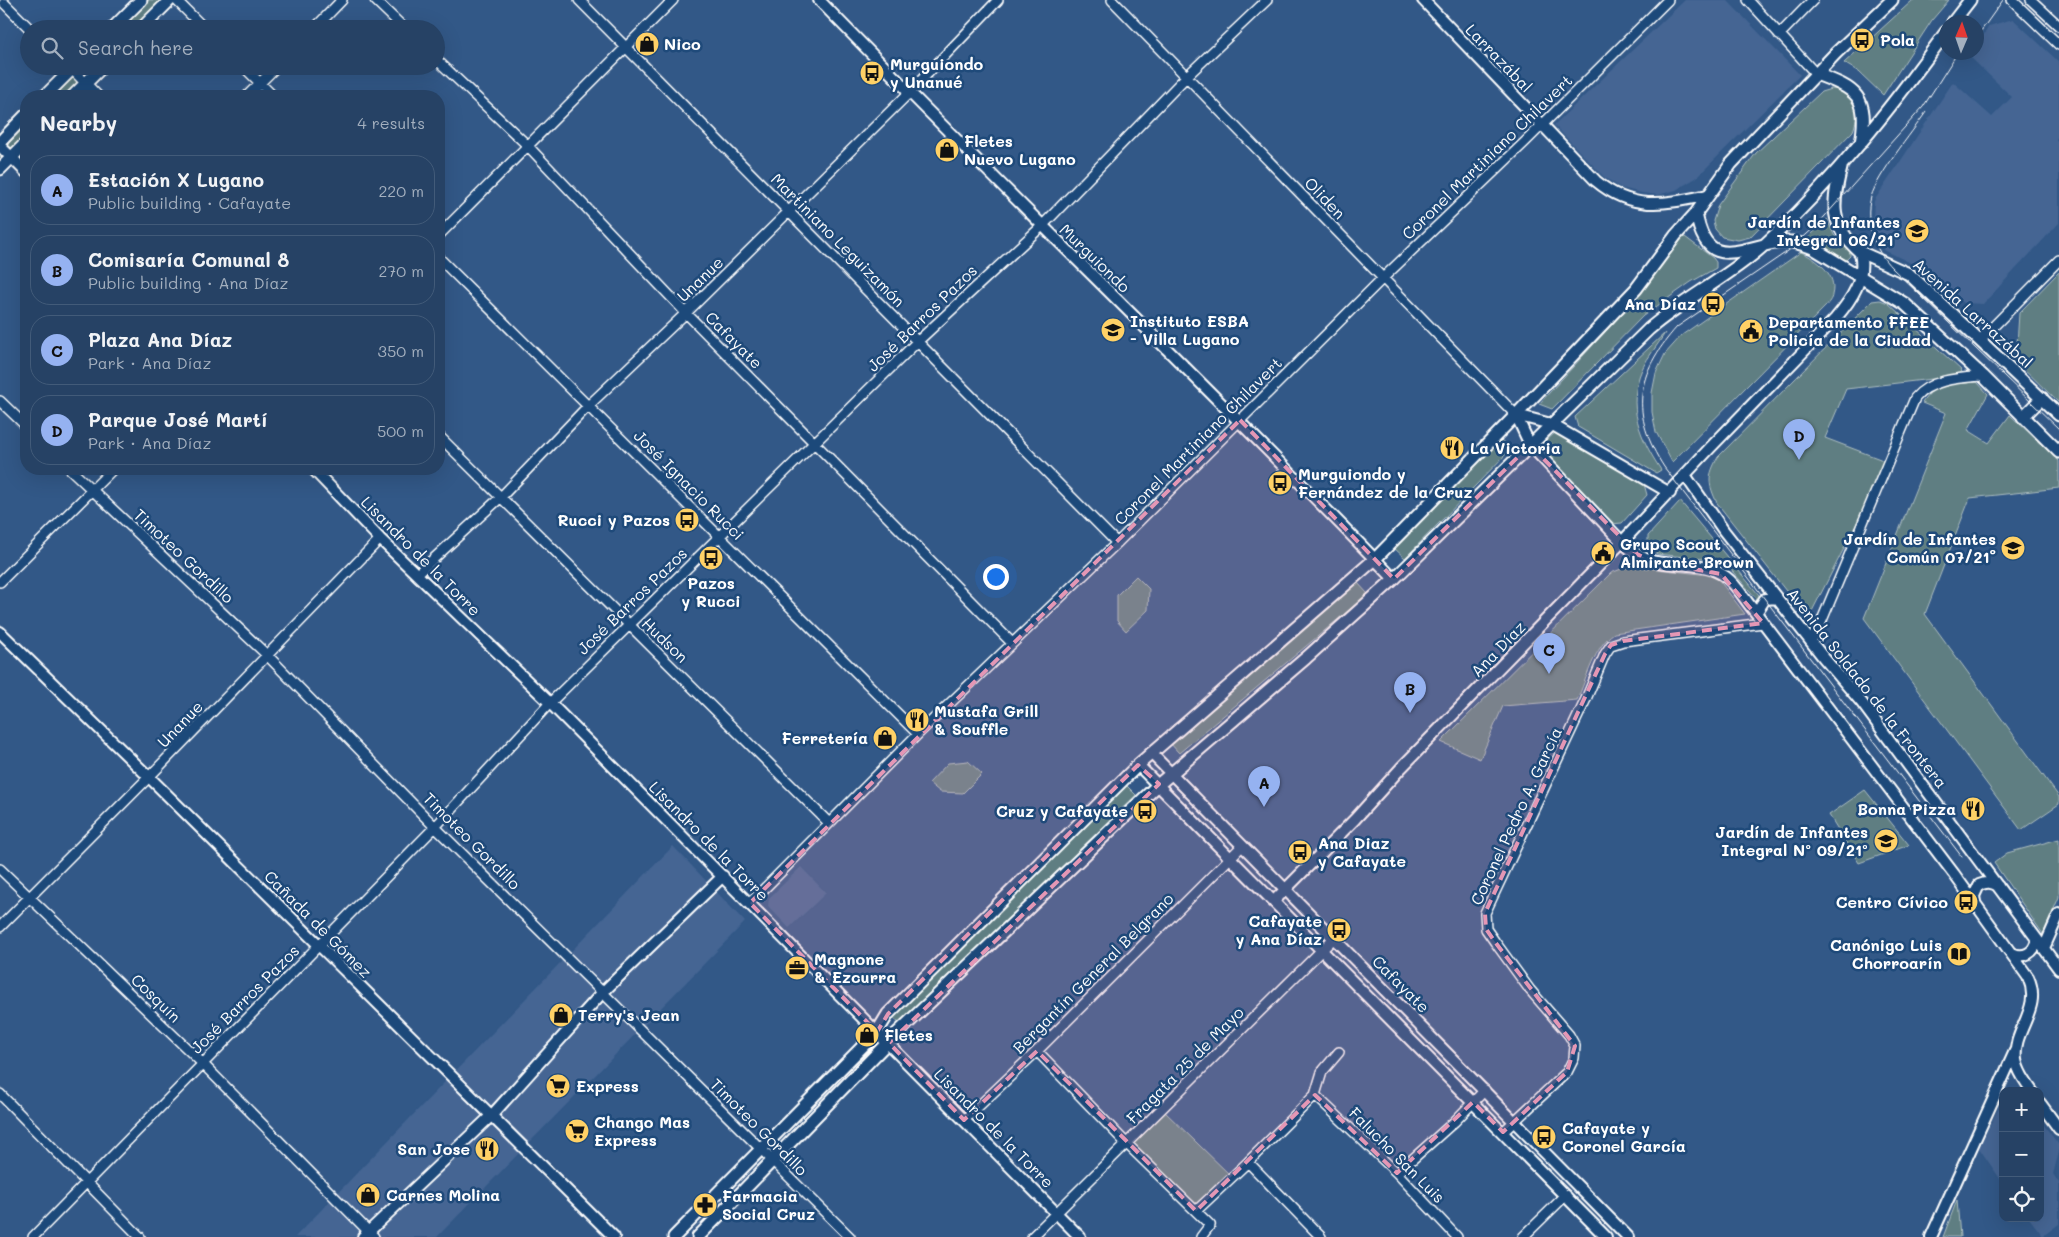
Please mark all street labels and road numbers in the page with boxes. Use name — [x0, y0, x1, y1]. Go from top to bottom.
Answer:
street label: Larrazábal — [1461, 19, 1537, 96]
street label: Coronel Martiniano Chilavert — [1397, 70, 1576, 244]
street label: Martiniano Leguizamón — [767, 168, 910, 311]
street label: Oliden — [1300, 172, 1350, 223]
street label: Murguiondo — [1056, 219, 1135, 297]
street label: Unanue — [672, 251, 727, 306]
street label: Avenida Larrazábal — [1909, 253, 2038, 372]
street label: José Barros Pazos — [862, 260, 981, 376]
street label: Cafayate — [701, 306, 768, 373]
street label: Coronel Martiniano Chilavert — [1109, 352, 1286, 529]
street label: José Ignacio Rucci — [630, 425, 749, 544]
street label: Lisandro de la Torre — [357, 491, 486, 620]
street label: Timoteo Gordillo — [130, 504, 239, 607]
street label: José Barros Pazos — [572, 543, 691, 659]
street label: Avenida Soldado de la Frontera — [1783, 583, 1952, 792]
street label: Hudson — [638, 612, 693, 667]
street label: Ana Díaz — [1466, 616, 1530, 681]
street label: Unanue — [152, 696, 207, 751]
street label: Coronel Pedro A. García — [1465, 723, 1566, 908]
street label: Lisandro de la Torre — [645, 776, 774, 905]
street label: Timoteo Gordillo — [419, 787, 526, 894]
street label: Cañada de Gómez — [260, 865, 377, 982]
street label: Bergantín General Belgrano — [1008, 888, 1178, 1058]
street label: José Barros Pazos — [186, 940, 303, 1057]
street label: Cafayate — [1368, 950, 1435, 1017]
street label: Cosquín — [127, 969, 186, 1027]
street label: Fragata 25 de Mayo — [1122, 1002, 1248, 1128]
street label: Lisandro de la Torre — [930, 1063, 1059, 1192]
street label: Timoteo Gordillo — [706, 1073, 813, 1180]
street label: Falucho San Luis — [1345, 1102, 1450, 1207]

